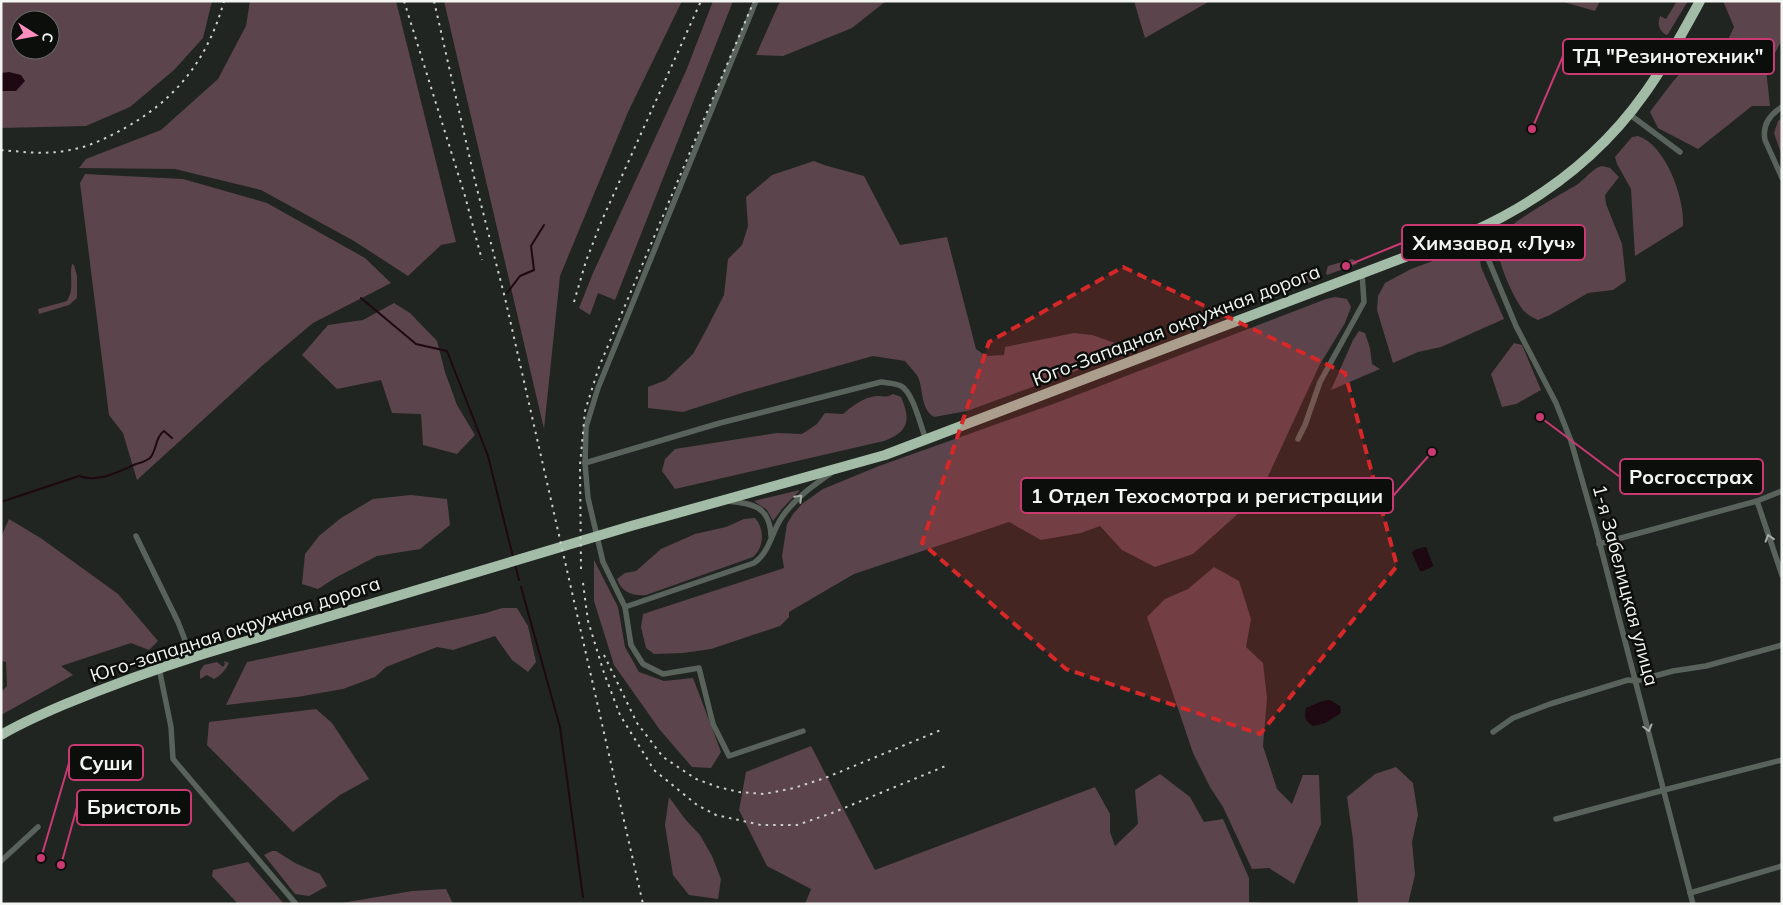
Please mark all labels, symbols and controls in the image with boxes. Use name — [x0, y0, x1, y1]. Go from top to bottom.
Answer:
north arrow — [10, 10, 60, 60]
text: С — [38, 31, 58, 44]
callout: ТД "Резинотехник" — [1563, 39, 1774, 74]
text: ТД "Резинотехник" — [1573, 43, 1763, 68]
callout: Химзавод «Луч» — [1402, 225, 1585, 260]
text: Химзавод «Луч» — [1412, 230, 1576, 255]
street label: Юго-Западная окружная дорога — [1029, 259, 1323, 391]
callout: Росгосстрах — [1620, 459, 1763, 494]
text: Росгосстрах — [1629, 464, 1754, 489]
callout: 1 Отдел Техосмотра и регистрации — [1021, 478, 1393, 513]
street label: 1-я Забелицкая улица — [1588, 482, 1664, 688]
text: 1 Отдел Техосмотра и регистрации — [1031, 483, 1383, 508]
one-way arrow — [793, 495, 802, 504]
one-way arrow — [1764, 535, 1774, 543]
street label: Юго-западная окружная дорога — [87, 571, 383, 687]
one-way arrow — [1642, 724, 1653, 732]
callout: Суши — [69, 745, 143, 780]
text: Суши — [79, 750, 133, 775]
callout: Бристоль — [77, 790, 191, 825]
text: Бристоль — [87, 794, 181, 819]

